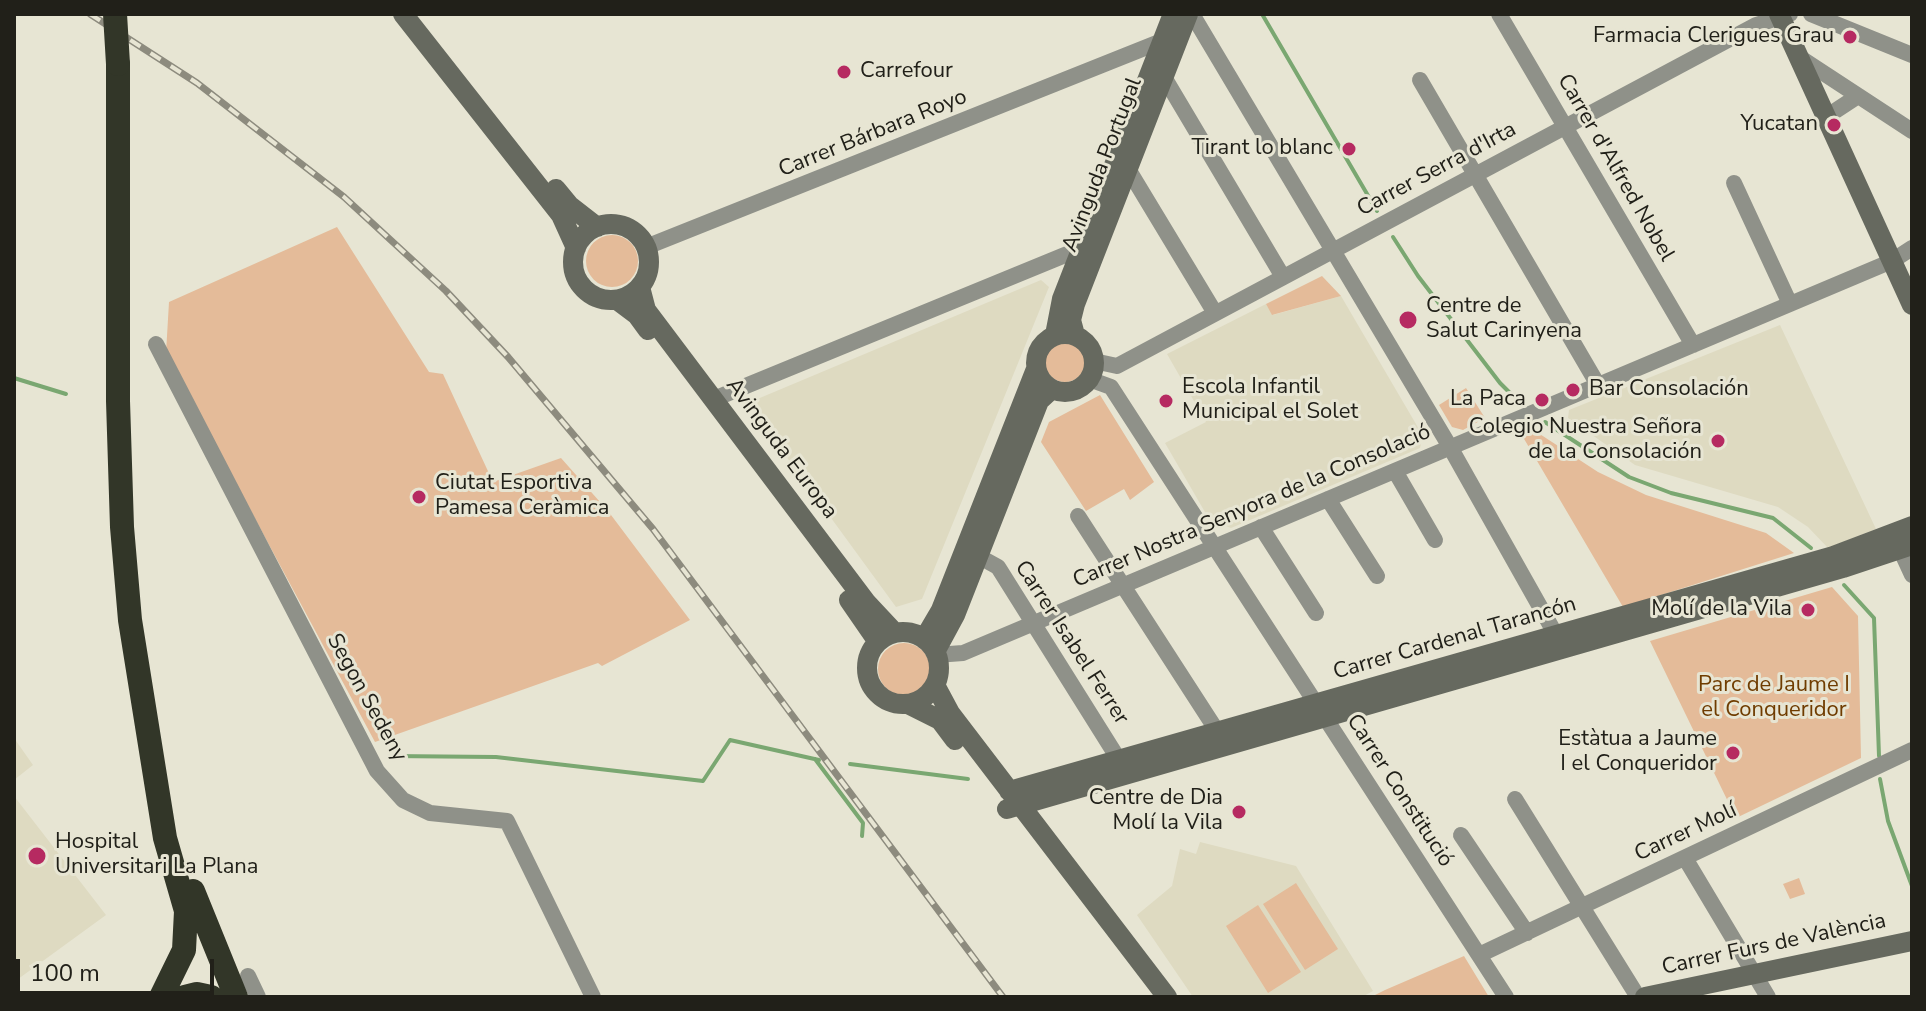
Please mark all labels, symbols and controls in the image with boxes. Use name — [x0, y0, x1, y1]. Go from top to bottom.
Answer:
place label: Farmacia Clerigues Grau — [1593, 24, 1834, 50]
marker: Farmacia Clerigues Grau — [1841, 28, 1859, 46]
place label: Carrefour — [860, 59, 953, 85]
marker: Carrefour — [835, 63, 853, 81]
street label: Carrer d'Alfred Nobel — [1551, 70, 1679, 266]
street label: Avinguda Portugal — [1058, 74, 1148, 256]
street label: Carrer Bárbara Royo — [775, 84, 971, 184]
place label: Yucatan — [1741, 112, 1818, 138]
marker: Yucatan — [1825, 116, 1843, 134]
street label: Carrer Serra d'Irta — [1353, 117, 1521, 223]
place label: Tirant lo blanc — [1191, 136, 1333, 162]
marker: Tirant lo blanc — [1340, 140, 1358, 158]
place label: Centre de Salut Carinyena — [1426, 294, 1582, 346]
marker: Centre de Salut Carinyena — [1397, 309, 1419, 331]
street label: Avinguda Europa — [719, 373, 843, 525]
place label: Escola Infantil Municipal el Solet — [1182, 375, 1358, 426]
place label: Bar Consolación — [1589, 377, 1749, 403]
marker: Bar Consolación — [1564, 381, 1582, 399]
place label: La Paca — [1450, 387, 1526, 413]
marker: La Paca — [1533, 391, 1551, 409]
marker: Escola Infantil Municipal el Solet — [1157, 392, 1175, 410]
place label: Colegio Nuestra Señora de la Consolación — [1469, 415, 1702, 466]
street label: Carrer Nostra Senyora de la Consolació — [1069, 419, 1435, 595]
marker: Colegio Nuestra Señora de la Consolación — [1709, 432, 1727, 450]
place label: Ciutat Esportiva Pamesa Ceràmica — [435, 471, 609, 522]
marker: Ciutat Esportiva Pamesa Ceràmica — [410, 488, 428, 506]
street label: Carrer Isabel Ferrer — [1008, 556, 1134, 730]
street label: Carrer Cardenal Tarancón — [1330, 592, 1580, 686]
place label: Molí de la Vila — [1651, 597, 1792, 623]
marker: Molí de la Vila — [1799, 601, 1817, 619]
street label: Segon Sedeny — [320, 630, 412, 766]
park label: Parc de Jaume I el Conqueridor — [1698, 673, 1850, 724]
street label: Carrer Constitució — [1340, 710, 1458, 872]
place label: Estàtua a Jaume I el Conqueridor — [1558, 727, 1717, 778]
marker: Estàtua a Jaume I el Conqueridor — [1724, 744, 1742, 762]
place label: Centre de Dia Molí la Vila — [1089, 786, 1223, 838]
street label: Carrer Molí — [1631, 798, 1741, 868]
marker: Centre de Dia Molí la Vila — [1230, 803, 1248, 821]
place label: Hospital Universitari La Plana — [55, 830, 258, 882]
marker: Hospital Universitari La Plana — [26, 845, 48, 867]
street label: Carrer Furs de València — [1660, 908, 1888, 982]
scale bar — [20, 943, 218, 993]
text: 100 m — [30, 957, 100, 989]

